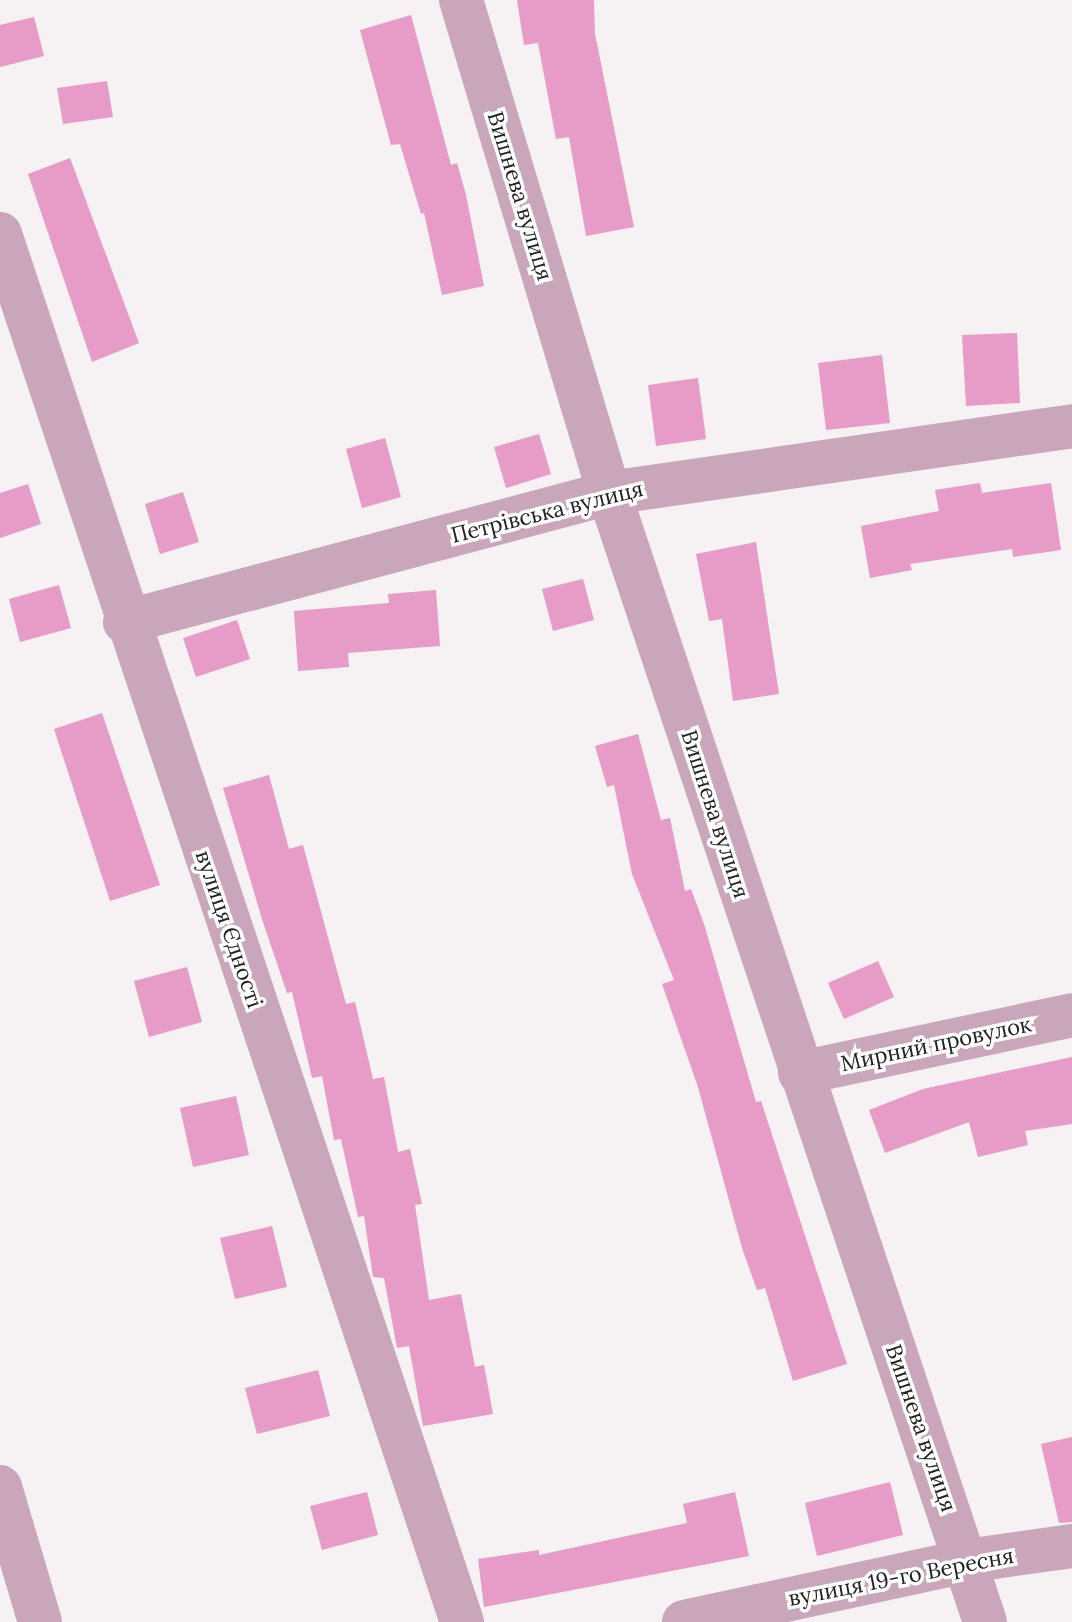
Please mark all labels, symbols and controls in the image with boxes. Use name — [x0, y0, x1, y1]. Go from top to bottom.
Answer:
street label: Вишнева вулиця — [482, 108, 558, 284]
street label: Петрівська вулиця — [448, 475, 646, 549]
street label: Вишнева вулиця — [675, 727, 755, 901]
street label: вулиця Єдності — [190, 847, 268, 1011]
street label: Мирний провулок — [838, 1011, 1034, 1077]
street label: Вишнева вулиця — [880, 1341, 962, 1515]
street label: вулиця 19-го Вересня — [786, 1542, 1016, 1612]

